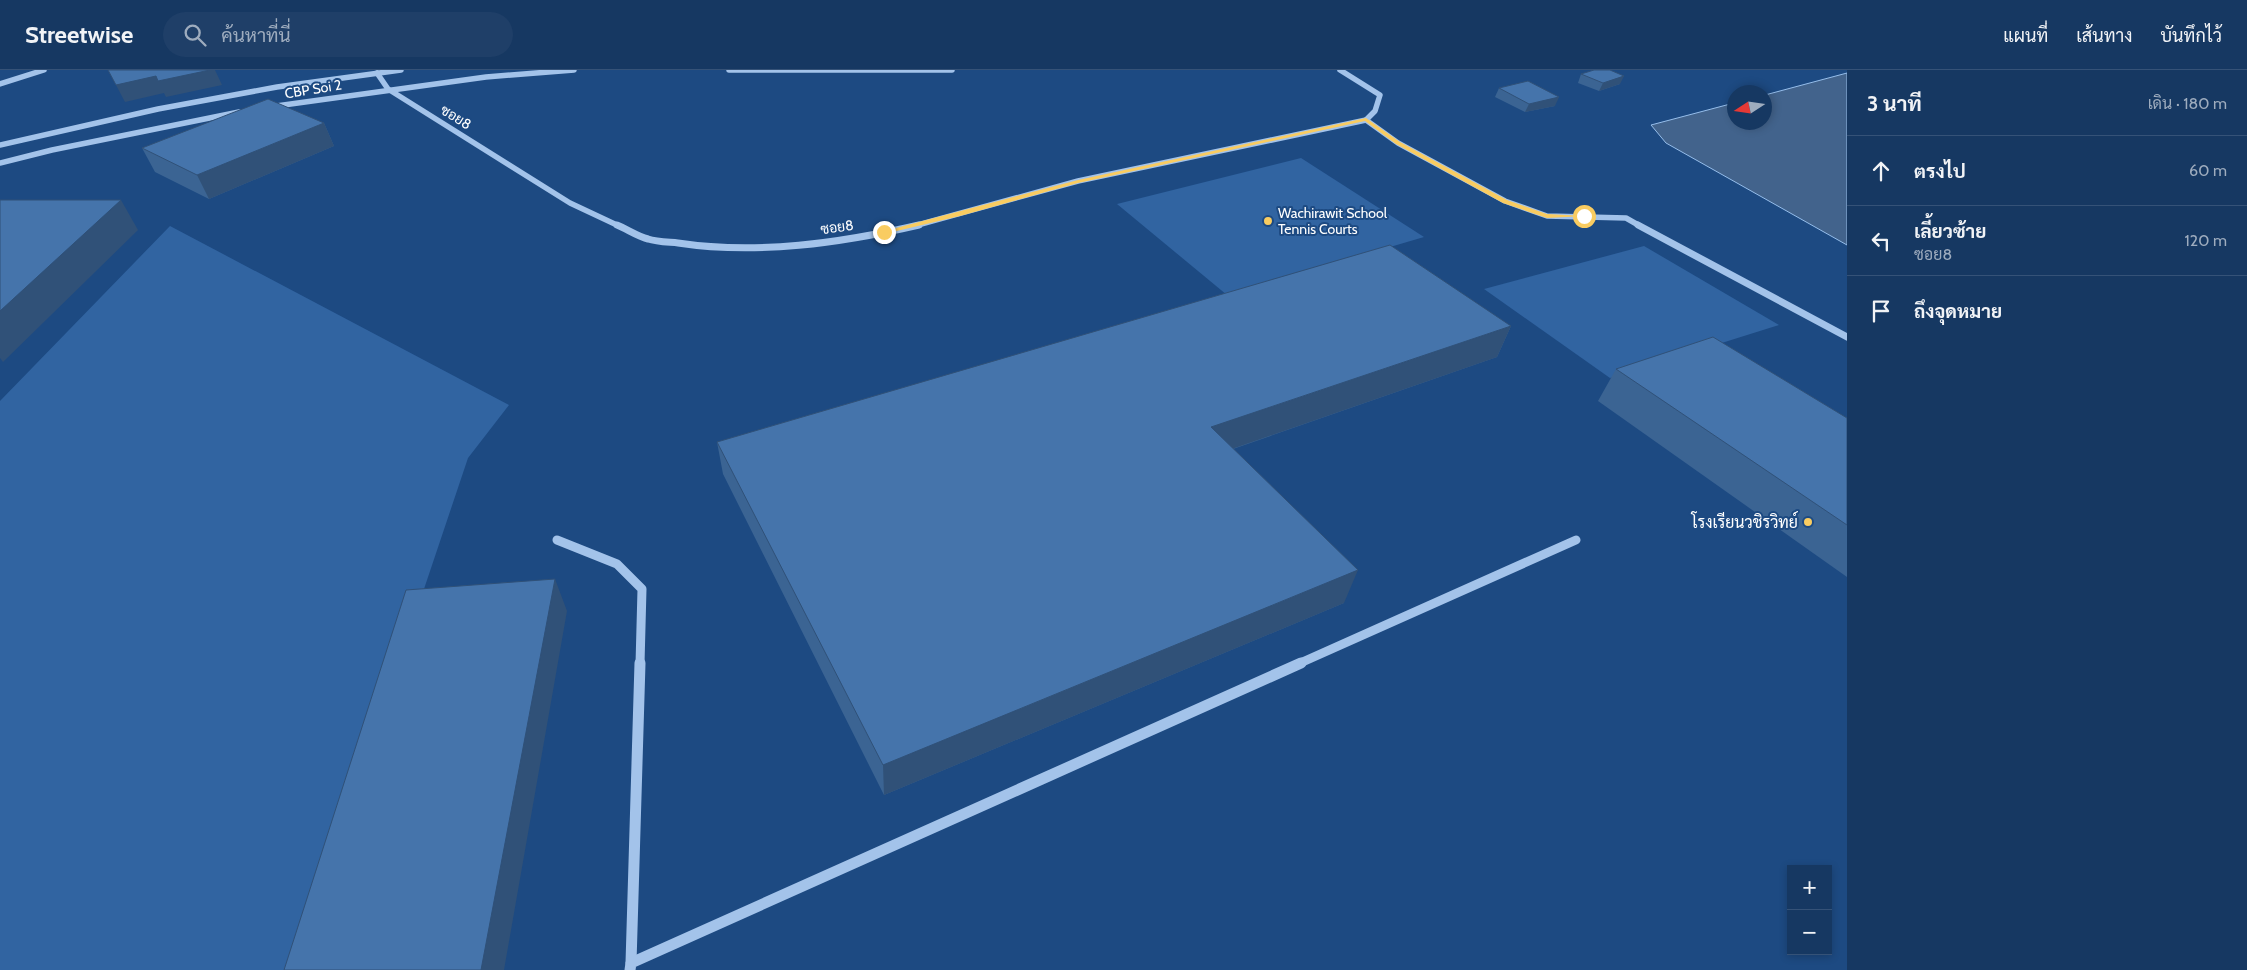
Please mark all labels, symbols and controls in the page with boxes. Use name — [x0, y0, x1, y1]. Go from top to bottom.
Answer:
search box — [163, 12, 513, 57]
text: Streetwise — [25, 20, 133, 49]
icon: search — [181, 21, 209, 49]
text: ค้นหาที่นี่ — [221, 24, 291, 47]
text: แผนที่ — [2003, 25, 2048, 47]
text: เส้นทาง — [2076, 25, 2132, 47]
text: บันทึกไว้ — [2160, 25, 2222, 47]
street label: CBP Soi 2 — [283, 76, 343, 102]
north arrow — [1727, 85, 1772, 130]
text: 3 นาที — [1867, 91, 1922, 116]
text: เดิน · 180 m — [2148, 94, 2227, 113]
street label: ซอย8 — [437, 101, 475, 133]
icon: ahead — [1867, 157, 1895, 185]
text: ตรงไป — [1914, 160, 1966, 183]
text: 60 m — [2189, 161, 2227, 180]
place label: Wachirawit School Tennis Courts — [1278, 204, 1388, 238]
route start — [1573, 205, 1596, 228]
marker: Wachirawit School Tennis Courts — [1262, 215, 1274, 227]
street label: ซอย8 — [819, 216, 855, 238]
text: เลี้ยวซ้าย — [1914, 220, 1986, 243]
route end — [873, 221, 896, 244]
icon: left — [1867, 227, 1895, 255]
text: 120 m — [2185, 231, 2227, 250]
text: ซอย8 — [1914, 245, 1952, 264]
icon: arrive — [1867, 297, 1895, 325]
text: ถึงจุดหมาย — [1914, 300, 2002, 323]
place label: โรงเรียนวชิรวิทย์ — [1690, 510, 1798, 532]
marker: โรงเรียนวชิรวิทย์ — [1802, 516, 1814, 528]
map controls — [1787, 865, 1832, 955]
button: + — [1787, 865, 1832, 910]
button: − — [1787, 910, 1832, 955]

